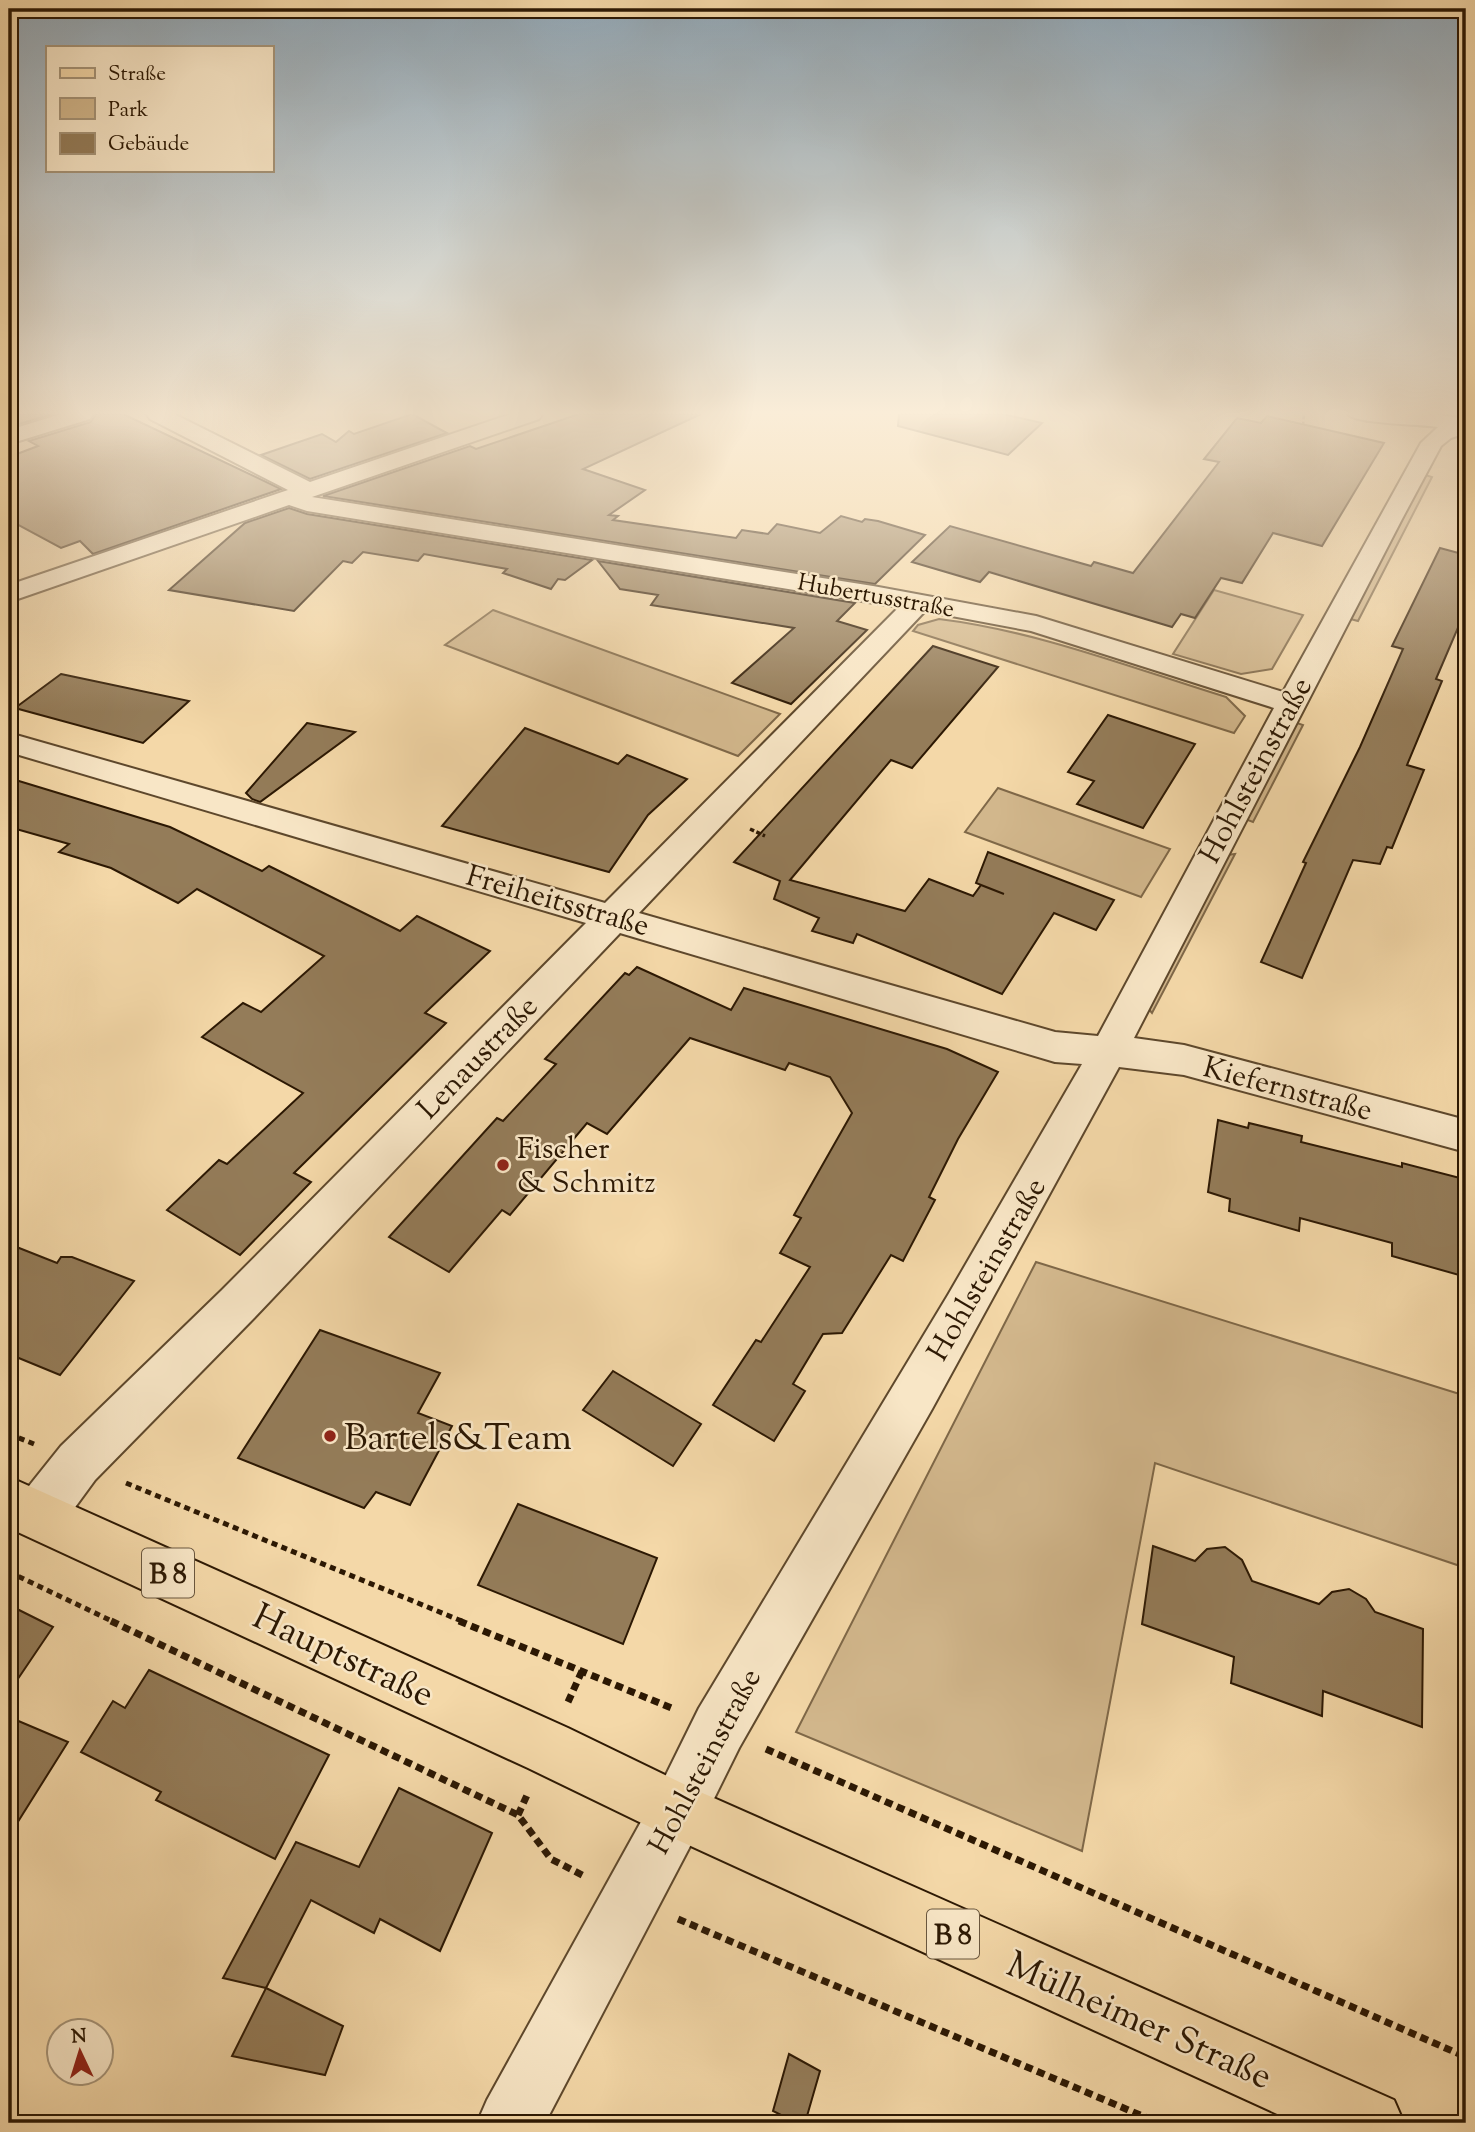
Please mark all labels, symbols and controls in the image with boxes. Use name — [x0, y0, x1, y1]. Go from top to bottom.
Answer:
legend — [46, 46, 273, 172]
text: Straße — [108, 60, 166, 90]
text: Park — [108, 96, 149, 126]
text: Gebäude — [108, 130, 189, 160]
street label: Hubertusstraße — [794, 566, 957, 628]
street label: Hohlsteinstraße — [1190, 671, 1324, 872]
street label: Freiheitsstraße — [461, 856, 654, 949]
street label: Lenaustraße — [409, 987, 549, 1130]
street label: Kiefernstraße — [1198, 1047, 1377, 1134]
place label: Fischer & Schmitz — [517, 1129, 655, 1206]
marker: Fischer & Schmitz — [495, 1157, 511, 1173]
street label: Hohlsteinstraße — [918, 1171, 1058, 1370]
place label: Bartels&Team — [344, 1413, 572, 1467]
marker: Bartels&Team — [322, 1428, 338, 1444]
road number: B 8 — [142, 1548, 194, 1598]
street label: Hauptstraße — [243, 1592, 442, 1723]
street label: Hohlsteinstraße — [639, 1662, 773, 1863]
road number: B 8 — [927, 1910, 979, 1958]
street label: Mülheimer Straße — [997, 1940, 1280, 2105]
north arrow — [46, 2016, 116, 2086]
text: N — [70, 2024, 87, 2052]

